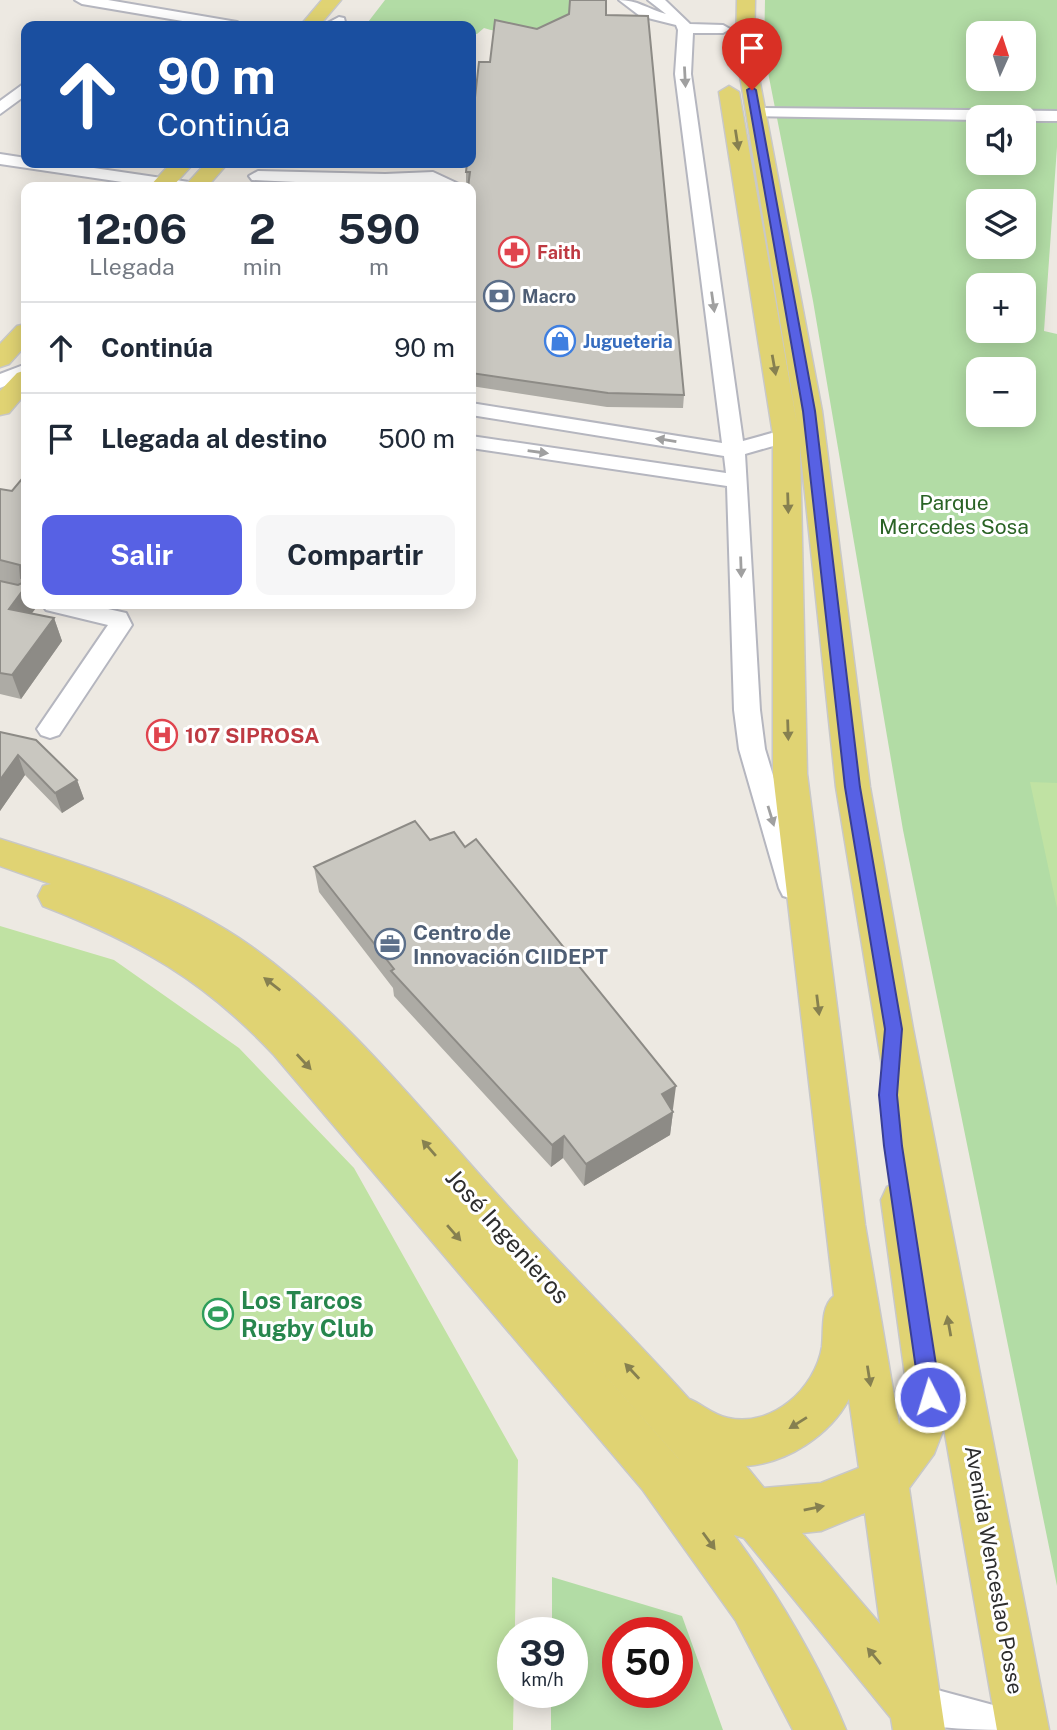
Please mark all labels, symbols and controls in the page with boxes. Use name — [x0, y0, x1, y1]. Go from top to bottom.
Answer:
pin — [722, 18, 782, 90]
north arrow — [966, 21, 1036, 91]
map controls — [966, 21, 1036, 427]
icon: arrive — [733, 29, 771, 67]
text: 90 m — [157, 47, 276, 105]
icon: ahead — [42, 49, 133, 140]
one-way arrow — [679, 66, 690, 88]
button: sound — [966, 105, 1036, 175]
text: Continúa — [157, 106, 290, 143]
one-way arrow — [732, 129, 743, 151]
button: layers — [966, 189, 1036, 259]
text: 12:06 — [77, 204, 187, 253]
text: 2 — [249, 204, 276, 253]
text: 590 — [337, 204, 420, 253]
pharmacy icon: Faith — [497, 235, 531, 269]
place label: Faith — [537, 242, 581, 263]
text: Llegada — [89, 253, 175, 280]
text: min — [243, 253, 282, 280]
text: m — [369, 253, 389, 280]
button: + — [966, 273, 1036, 343]
bank icon: Macro — [482, 279, 516, 313]
place label: Macro — [522, 286, 576, 307]
one-way arrow — [708, 292, 719, 314]
shop icon: Jugueteria — [543, 324, 577, 358]
icon: ahead — [42, 329, 80, 367]
place label: Jugueteria — [583, 331, 673, 352]
text: Continúa — [101, 332, 213, 363]
text: 90 m — [394, 332, 455, 363]
one-way arrow — [769, 354, 780, 376]
button: − — [966, 357, 1036, 427]
icon: arrive — [42, 420, 80, 458]
text: Llegada al destino — [101, 423, 327, 454]
text: 500 m — [378, 423, 455, 454]
one-way arrow — [655, 434, 677, 445]
one-way arrow — [527, 447, 549, 458]
park label: Parque Mercedes Sosa — [879, 490, 1029, 539]
one-way arrow — [783, 492, 794, 514]
button: Salir — [42, 515, 242, 595]
button: Compartir — [256, 515, 455, 595]
one-way arrow — [736, 557, 747, 579]
hospital icon: 107 SIPROSA — [145, 718, 179, 752]
one-way arrow — [782, 720, 793, 742]
place label: 107 SIPROSA — [185, 723, 320, 748]
one-way arrow — [766, 806, 777, 827]
place label: Centro de Innovación CIIDEPT — [413, 920, 608, 969]
office icon: Centro de Innovación CIIDEPT — [373, 927, 407, 961]
one-way arrow — [263, 977, 281, 992]
one-way arrow — [812, 994, 823, 1016]
one-way arrow — [296, 1054, 313, 1071]
one-way arrow — [421, 1139, 437, 1157]
street label: José Ingenieros — [440, 1163, 576, 1309]
one-way arrow — [446, 1225, 461, 1242]
place label: Los Tarcos Rugby Club — [241, 1286, 374, 1342]
sports icon: Los Tarcos Rugby Club — [201, 1297, 235, 1331]
one-way arrow — [943, 1315, 954, 1337]
position arrow — [893, 1360, 967, 1434]
one-way arrow — [624, 1363, 640, 1380]
one-way arrow — [864, 1365, 875, 1387]
one-way arrow — [788, 1416, 807, 1429]
street label: Avenida Wenceslao Posse — [960, 1444, 1028, 1696]
one-way arrow — [803, 1502, 825, 1513]
one-way arrow — [702, 1532, 716, 1550]
speed limit sign: 50 — [602, 1617, 693, 1708]
text: 39 — [519, 1633, 566, 1674]
one-way arrow — [866, 1647, 882, 1665]
text: km/h — [521, 1669, 564, 1690]

